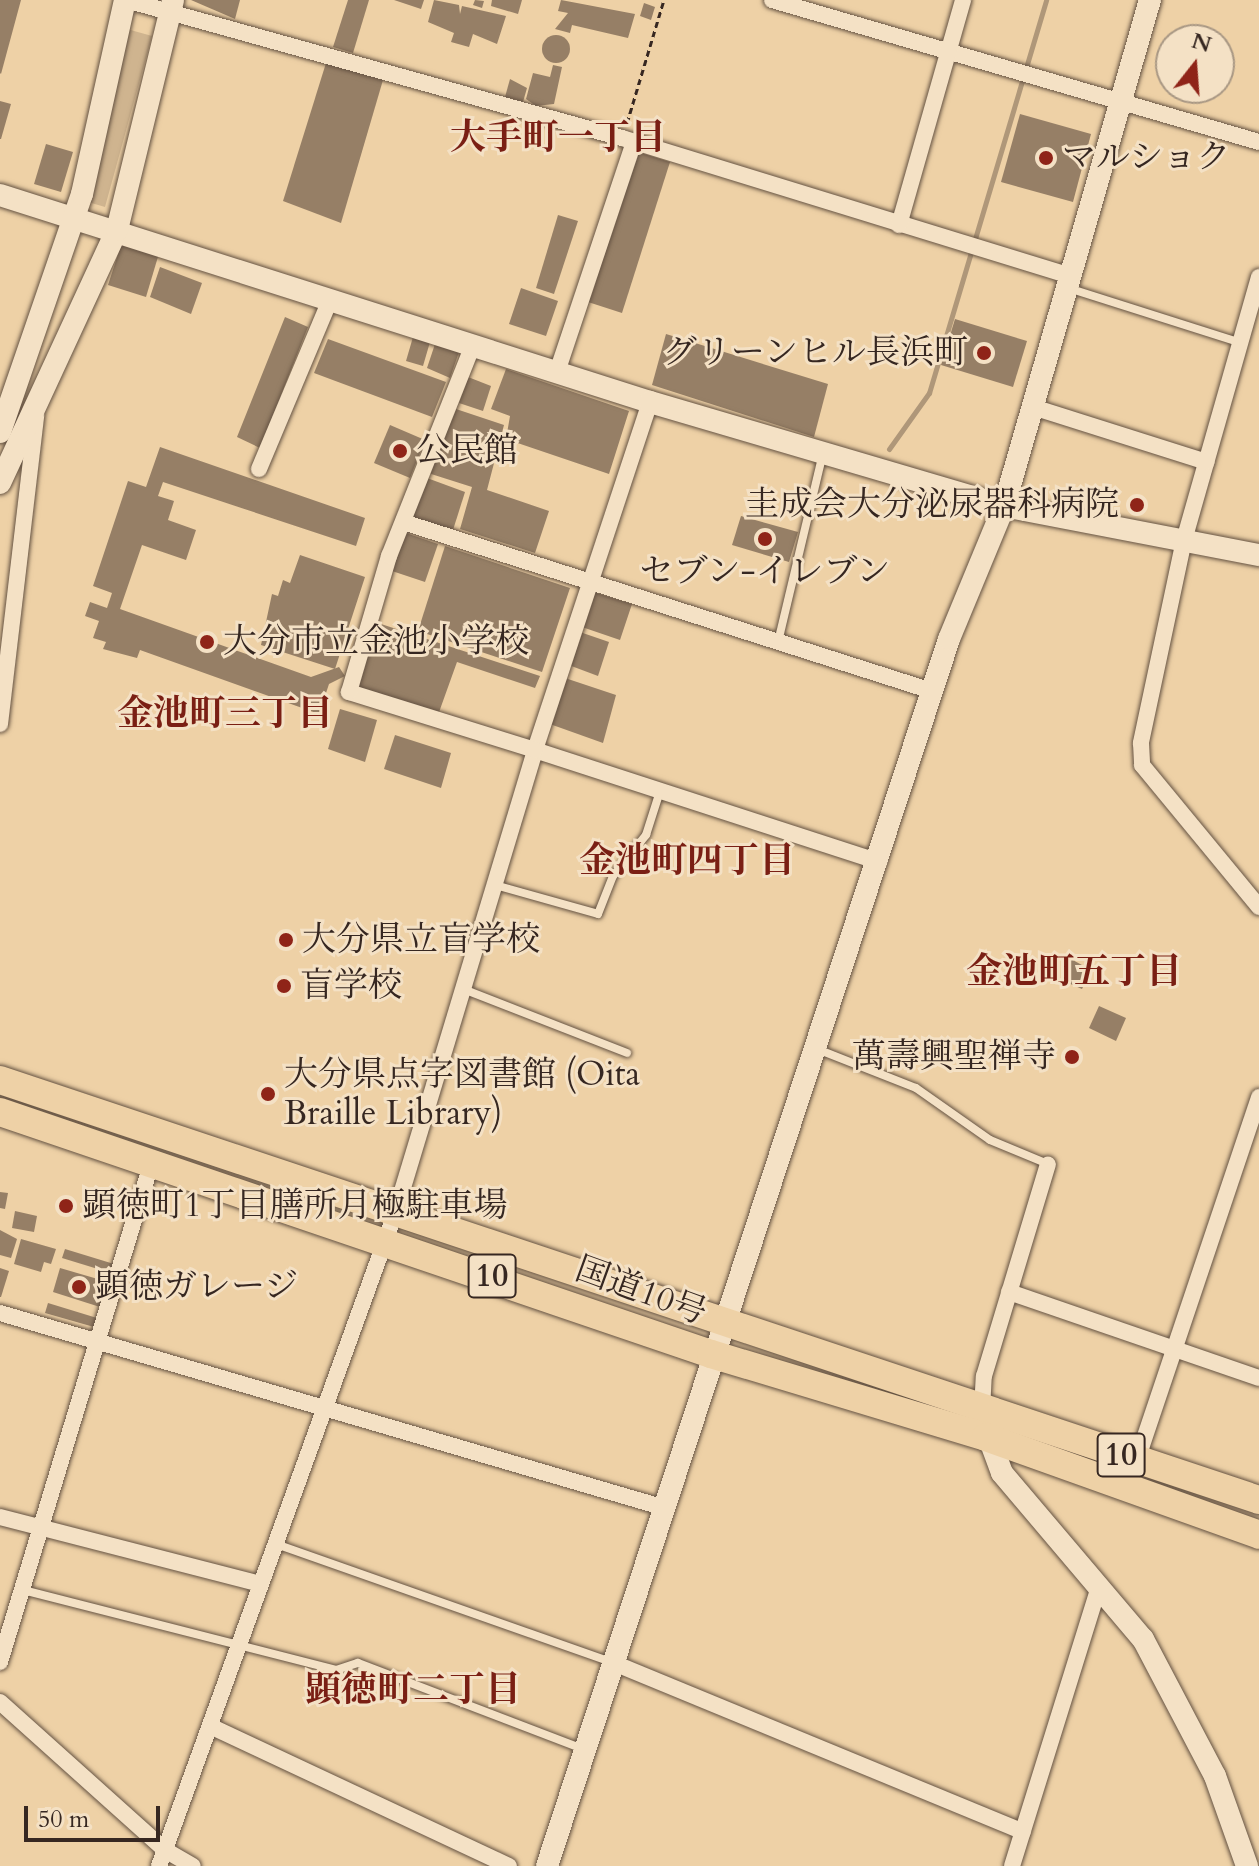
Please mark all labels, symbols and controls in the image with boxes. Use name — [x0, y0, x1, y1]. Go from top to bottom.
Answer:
north arrow — [1155, 24, 1235, 104]
text: N — [1188, 26, 1215, 60]
district label: 大手町一丁目 — [450, 116, 666, 160]
place label: マルショク — [1062, 138, 1232, 178]
marker: マルショク — [1037, 149, 1055, 167]
place label: グリーンヒル長浜町 — [662, 333, 968, 373]
marker: グリーンヒル長浜町 — [975, 344, 993, 362]
place label: 公民館 — [416, 431, 518, 471]
marker: 公民館 — [391, 442, 409, 460]
place label: 圭成会大分泌尿器科病院 — [745, 485, 1119, 525]
marker: 圭成会大分泌尿器科病院 — [1126, 494, 1148, 516]
marker: セブン-イレブン — [756, 530, 774, 548]
place label: セブン-イレブン — [638, 552, 892, 592]
place label: 大分市立金池小学校 — [223, 622, 529, 662]
marker: 大分市立金池小学校 — [198, 633, 216, 651]
district label: 金池町三丁目 — [117, 692, 333, 736]
district label: 金池町四丁目 — [579, 839, 795, 883]
place label: 大分県立盲学校 — [302, 920, 540, 960]
marker: 大分県立盲学校 — [277, 931, 295, 949]
district label: 金池町五丁目 — [966, 950, 1182, 994]
place label: 盲学校 — [300, 966, 402, 1006]
marker: 盲学校 — [275, 977, 293, 995]
place label: 萬壽興聖禅寺 — [852, 1037, 1056, 1077]
marker: 萬壽興聖禅寺 — [1063, 1048, 1081, 1066]
place label: 大分県点字図書館 (Oita Braille Library) — [284, 1054, 640, 1134]
marker: 大分県点字図書館 (Oita Braille Library) — [259, 1085, 277, 1103]
place label: 顕徳町1丁目膳所月極駐車場 — [82, 1186, 507, 1226]
marker: 顕徳町1丁目膳所月極駐車場 — [57, 1197, 75, 1215]
road number: 10 — [466, 1248, 518, 1304]
street label: 国道10号 — [570, 1248, 712, 1334]
place label: 顕徳ガレージ — [95, 1267, 299, 1307]
marker: 顕徳ガレージ — [70, 1278, 88, 1296]
road number: 10 — [1095, 1427, 1147, 1483]
district label: 顕徳町二丁目 — [305, 1668, 521, 1712]
scale bar — [28, 1790, 164, 1840]
text: 50 m — [38, 1803, 89, 1836]

